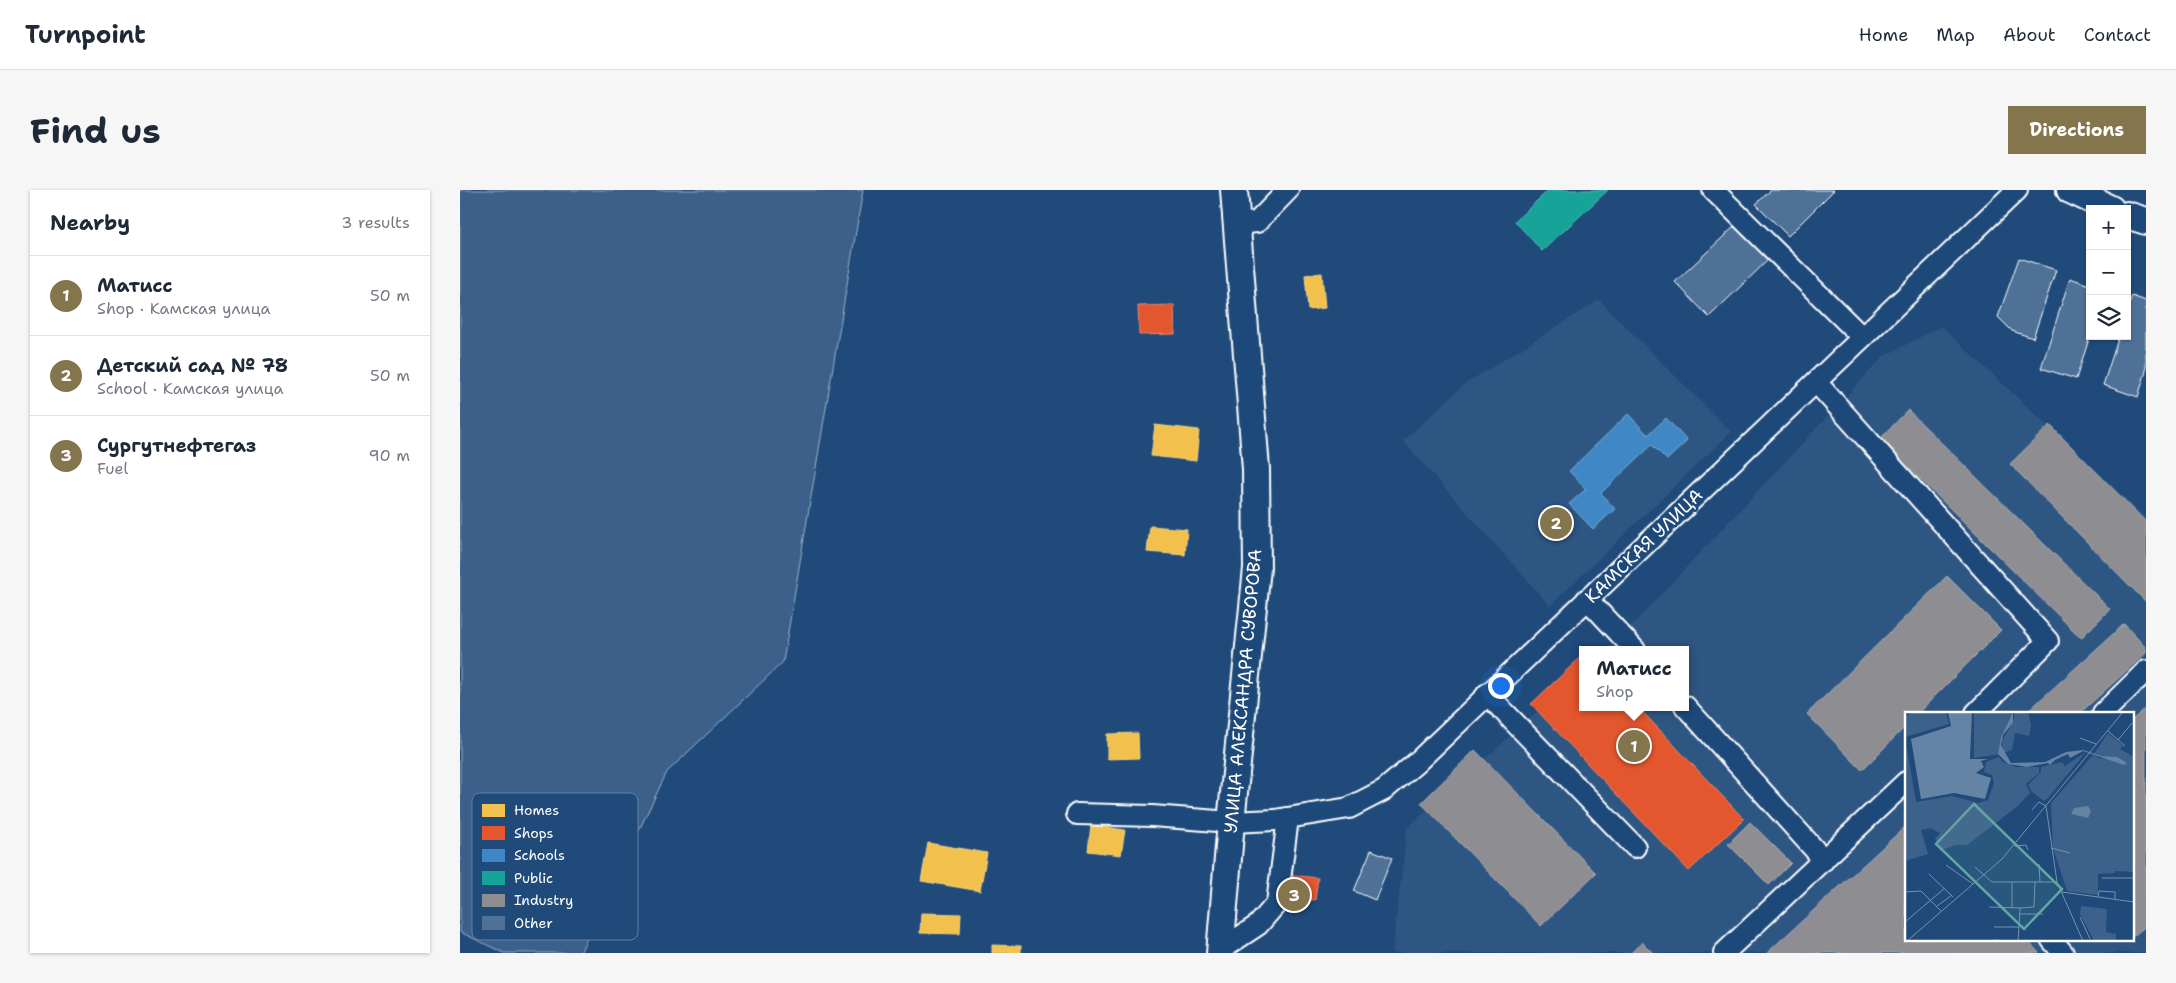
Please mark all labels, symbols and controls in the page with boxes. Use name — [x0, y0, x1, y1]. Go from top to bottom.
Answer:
text: Turnpoint — [25, 19, 146, 51]
text: Home — [1859, 23, 1908, 47]
text: Map — [1936, 23, 1975, 47]
text: About — [2003, 23, 2056, 47]
text: Contact — [2084, 23, 2151, 47]
button: Directions — [2008, 106, 2146, 154]
text: Find us — [30, 107, 161, 154]
map controls — [2086, 205, 2131, 340]
button: + — [2086, 205, 2131, 250]
text: Nearby — [50, 209, 130, 237]
text: 3 results — [341, 212, 410, 233]
button: − — [2086, 250, 2131, 295]
text: Матисс — [97, 273, 173, 298]
text: 1 — [62, 285, 70, 306]
text: 50 m — [370, 285, 410, 306]
button: layers — [2086, 295, 2131, 340]
text: Shop · Камская улица — [97, 298, 271, 319]
text: Детский сад № 78 — [97, 353, 288, 378]
text: 2 — [60, 365, 72, 386]
text: 50 m — [370, 365, 410, 386]
text: School · Камская улица — [97, 378, 284, 399]
text: Сургутнефтегаз — [97, 433, 256, 458]
text: 3 — [60, 445, 72, 466]
text: 90 m — [369, 445, 410, 466]
text: Fuel — [97, 458, 128, 479]
street label: КАМСКАЯ УЛИЦА — [1580, 483, 1708, 609]
pin: 2 — [1540, 504, 1572, 542]
street label: УЛИЦА АЛЕКСАНДРА СУВОРОВА — [1219, 548, 1267, 834]
popup — [1579, 646, 1689, 711]
text: Матисс — [1596, 656, 1672, 681]
your location — [1488, 673, 1514, 699]
text: Shop — [1596, 681, 1633, 702]
inset map — [1905, 712, 2134, 940]
pin: 1 — [1618, 727, 1650, 765]
legend — [472, 793, 638, 940]
text: Homes — [514, 801, 559, 819]
text: Shops — [514, 824, 553, 842]
text: Schools — [514, 846, 565, 864]
text: Public — [514, 869, 553, 887]
pin: 3 — [1278, 876, 1310, 914]
text: Industry — [514, 891, 573, 909]
text: Other — [514, 914, 553, 932]

